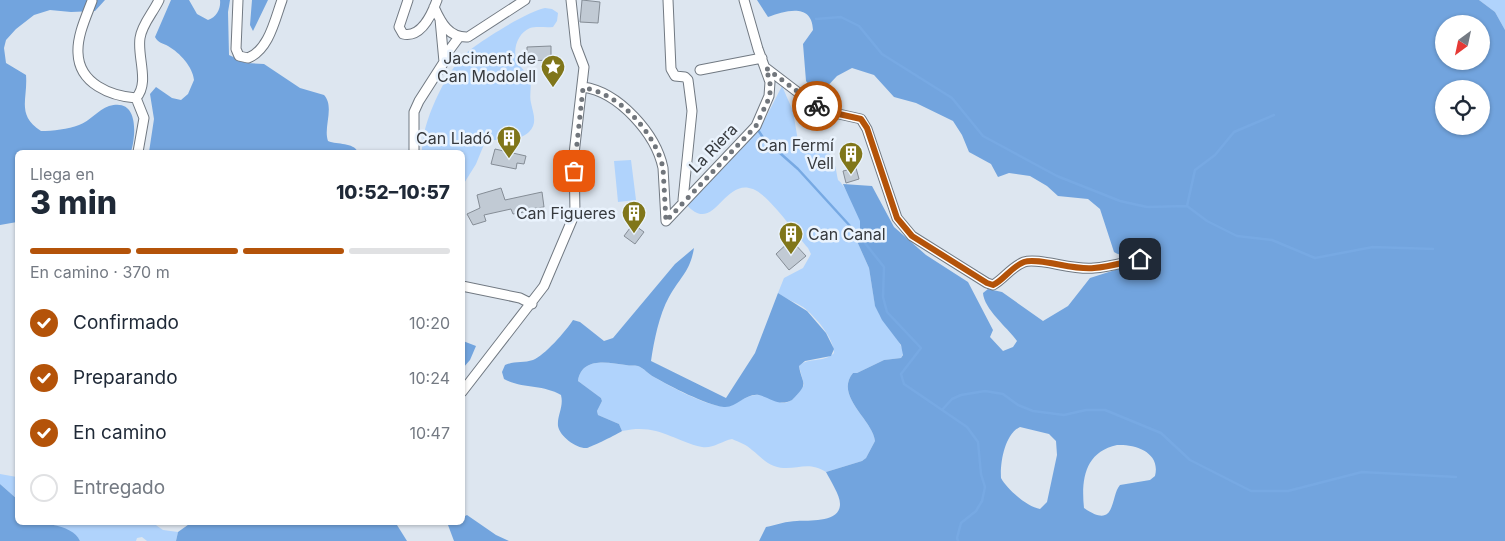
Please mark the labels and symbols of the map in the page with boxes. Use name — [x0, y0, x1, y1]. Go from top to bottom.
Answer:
north arrow — [1435, 15, 1490, 70]
place label: Jaciment de Can Modolell — [437, 48, 536, 86]
place icon: Jaciment de Can Modolell — [540, 54, 566, 88]
courier — [792, 81, 842, 131]
street label: La Riera — [685, 119, 741, 177]
building icon: Can Lladó — [496, 125, 522, 159]
place label: Can Lladó — [416, 128, 492, 148]
place label: Can Fermí Vell — [757, 135, 834, 173]
building icon: Can Fermí Vell — [838, 141, 864, 175]
pin — [553, 150, 595, 192]
building icon: Can Figueres — [621, 200, 647, 234]
place label: Can Figueres — [516, 203, 616, 223]
building icon: Can Canal — [778, 221, 804, 255]
place label: Can Canal — [808, 224, 886, 244]
pin — [1119, 238, 1161, 280]

